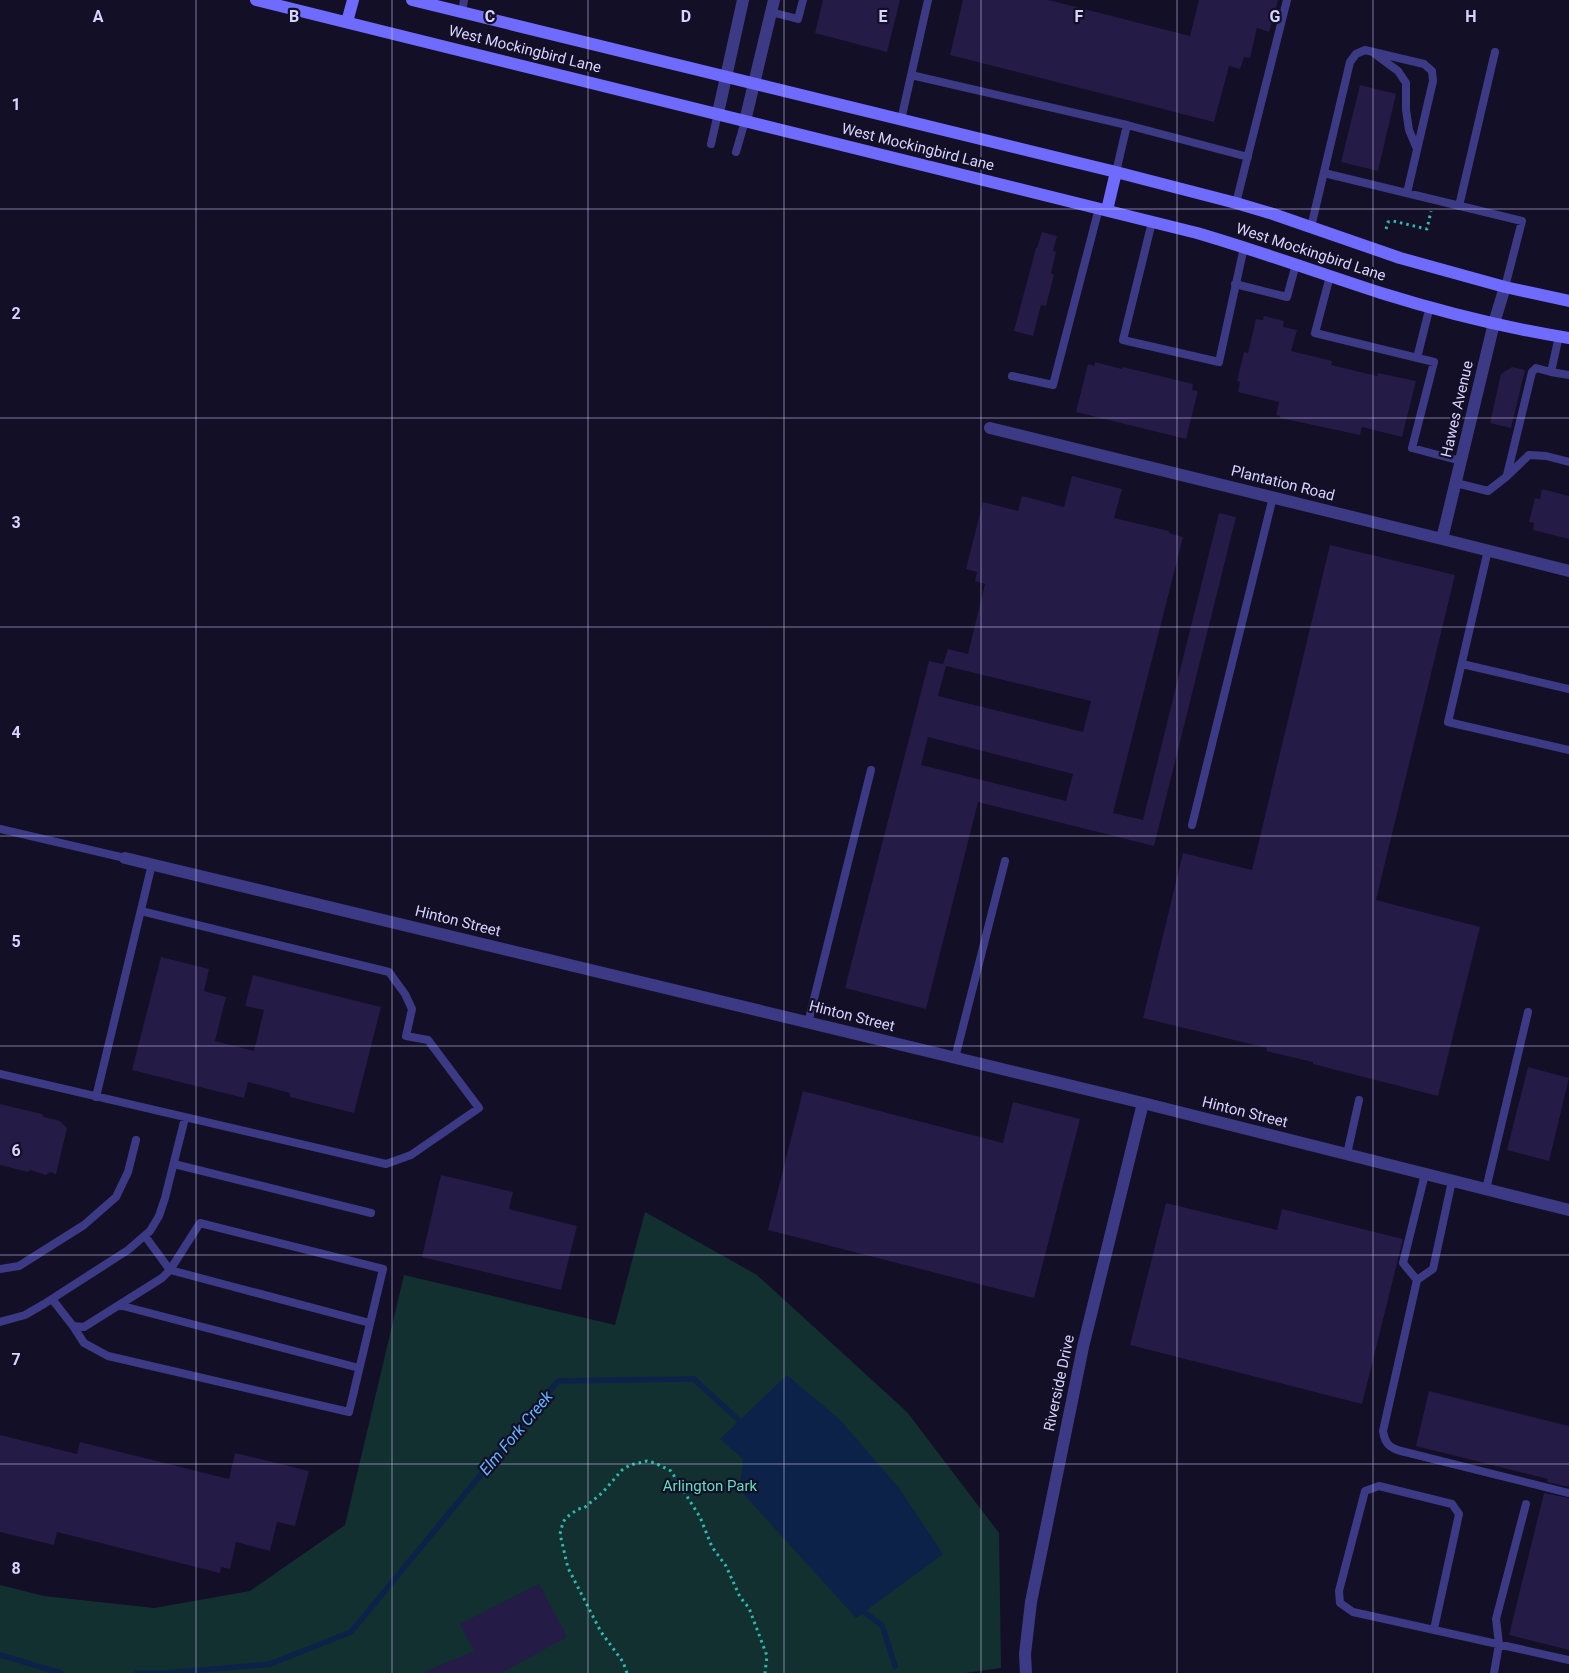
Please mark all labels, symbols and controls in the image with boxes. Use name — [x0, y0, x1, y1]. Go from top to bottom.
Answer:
text: A — [93, 7, 104, 26]
text: B — [289, 7, 299, 26]
text: C — [485, 7, 495, 26]
text: D — [681, 7, 691, 26]
text: E — [879, 7, 888, 26]
text: F — [1075, 7, 1084, 26]
text: G — [1270, 7, 1281, 26]
text: H — [1465, 7, 1477, 26]
street label: West Mockingbird Lane — [447, 21, 603, 77]
text: 1 — [11, 95, 21, 114]
street label: West Mockingbird Lane — [840, 119, 996, 175]
street label: West Mockingbird Lane — [1234, 219, 1388, 285]
text: 2 — [11, 304, 21, 323]
street label: Hawes Avenue — [1437, 359, 1477, 459]
street label: Plantation Road — [1229, 461, 1337, 505]
text: 3 — [11, 513, 21, 532]
text: 4 — [11, 723, 21, 742]
street label: Hinton Street — [413, 902, 503, 940]
text: 5 — [11, 932, 21, 951]
street label: Hinton Street — [807, 997, 897, 1035]
street label: Hinton Street — [1200, 1093, 1290, 1131]
text: 6 — [11, 1141, 21, 1160]
street label: Riverside Drive — [1040, 1333, 1078, 1433]
text: 7 — [11, 1350, 21, 1369]
water label: Elm Fork Creek — [475, 1386, 557, 1479]
park label: Arlington Park — [663, 1477, 758, 1495]
text: 8 — [11, 1559, 21, 1578]

